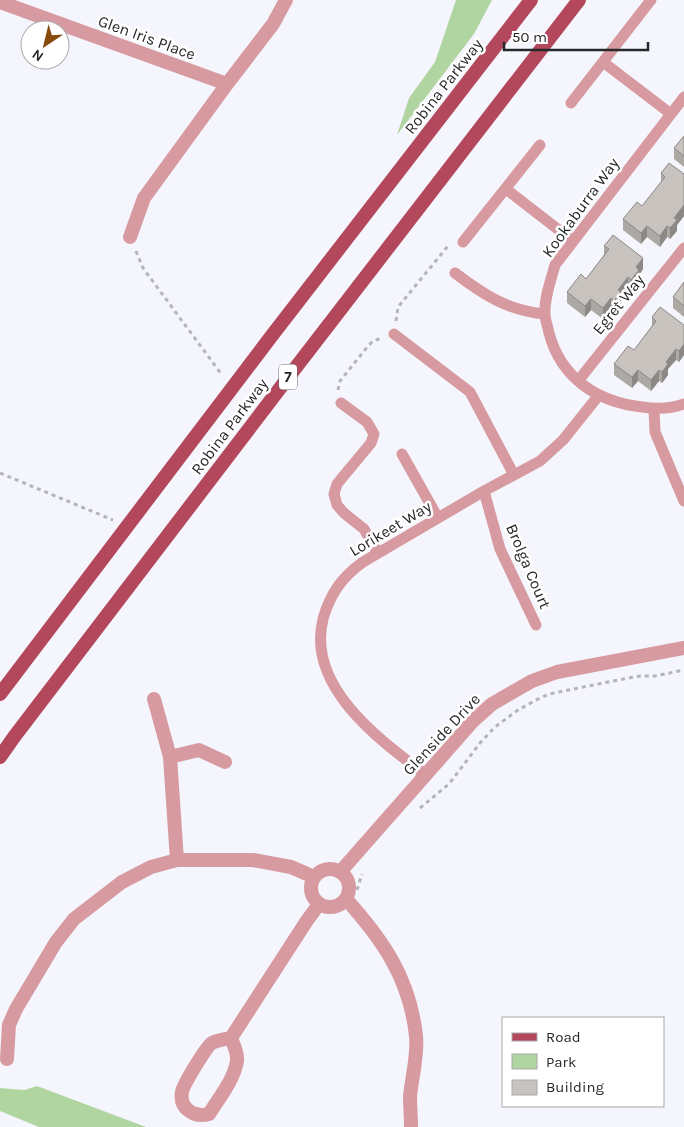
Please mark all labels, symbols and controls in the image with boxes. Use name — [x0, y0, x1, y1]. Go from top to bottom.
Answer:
street label: Glen Iris Place — [96, 11, 198, 64]
north arrow — [20, 20, 70, 70]
scale bar — [504, 20, 648, 52]
text: 50 m — [512, 28, 547, 46]
street label: Robina Parkway — [400, 35, 487, 138]
text: N — [29, 45, 47, 65]
street label: Kookaburra Way — [538, 153, 623, 261]
street label: Egret Way — [588, 270, 649, 338]
road number: 7 — [279, 364, 297, 390]
street label: Robina Parkway — [187, 374, 272, 478]
street label: Lorikeet Way — [346, 496, 435, 560]
street label: Brolga Court — [502, 521, 555, 612]
street label: Glenside Drive — [399, 690, 484, 779]
legend — [502, 1017, 664, 1107]
text: Road — [546, 1028, 581, 1046]
text: Park — [546, 1053, 576, 1071]
text: Building — [546, 1078, 604, 1096]

